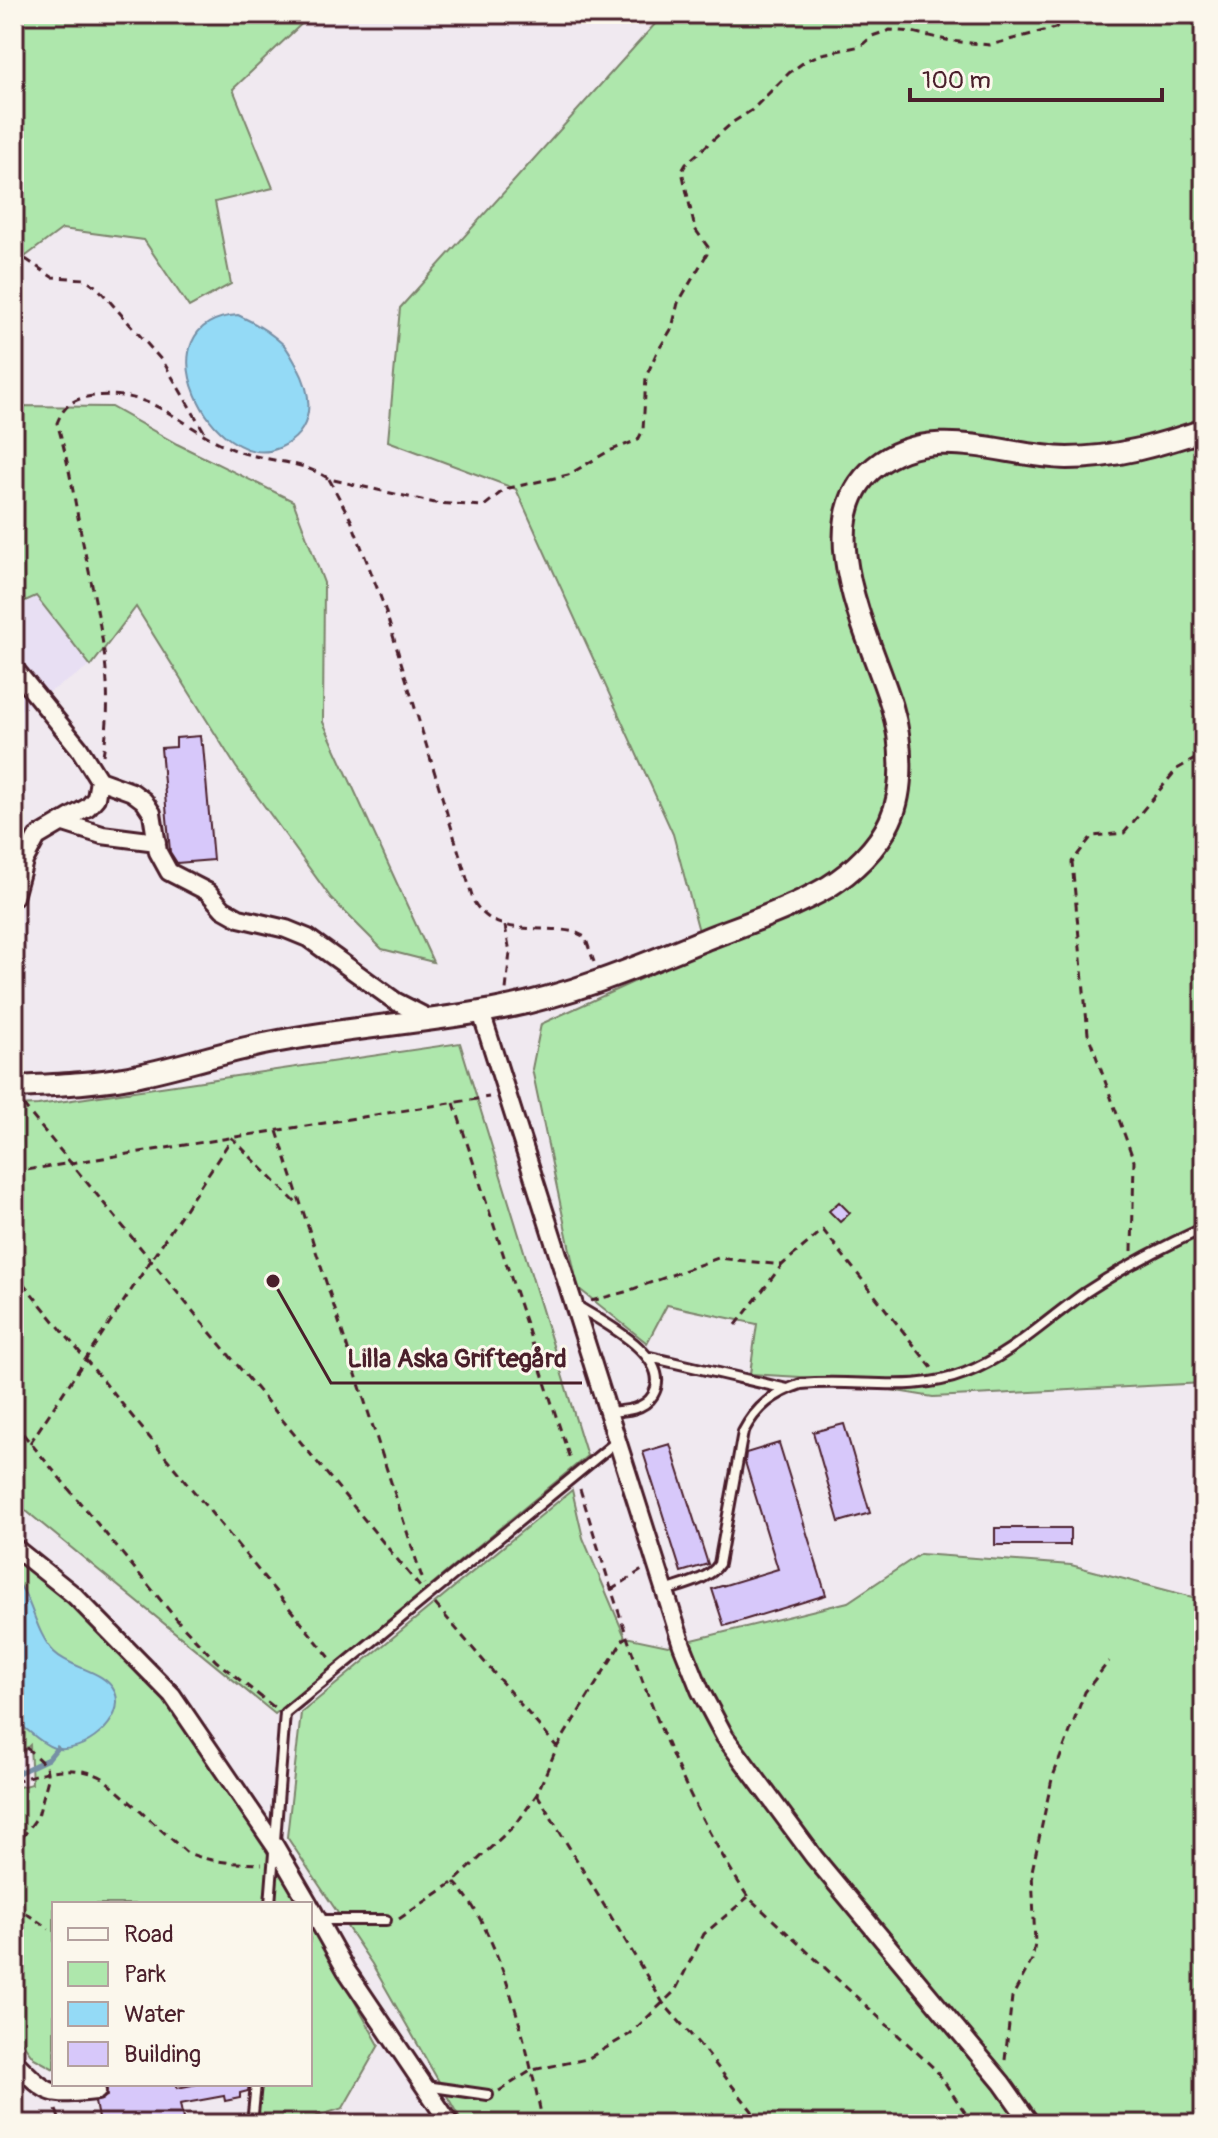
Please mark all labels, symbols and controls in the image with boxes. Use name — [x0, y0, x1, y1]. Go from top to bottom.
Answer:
scale bar — [910, 52, 1162, 102]
text: 100 m — [922, 66, 991, 95]
callout: Lilla Aska Griftegård — [331, 1333, 582, 1383]
text: Lilla Aska Griftegård — [347, 1343, 567, 1375]
legend — [52, 1902, 312, 2086]
text: Road — [124, 1920, 174, 1949]
text: Park — [124, 1960, 166, 1989]
text: Water — [124, 2000, 185, 2029]
text: Building — [124, 2040, 201, 2069]

